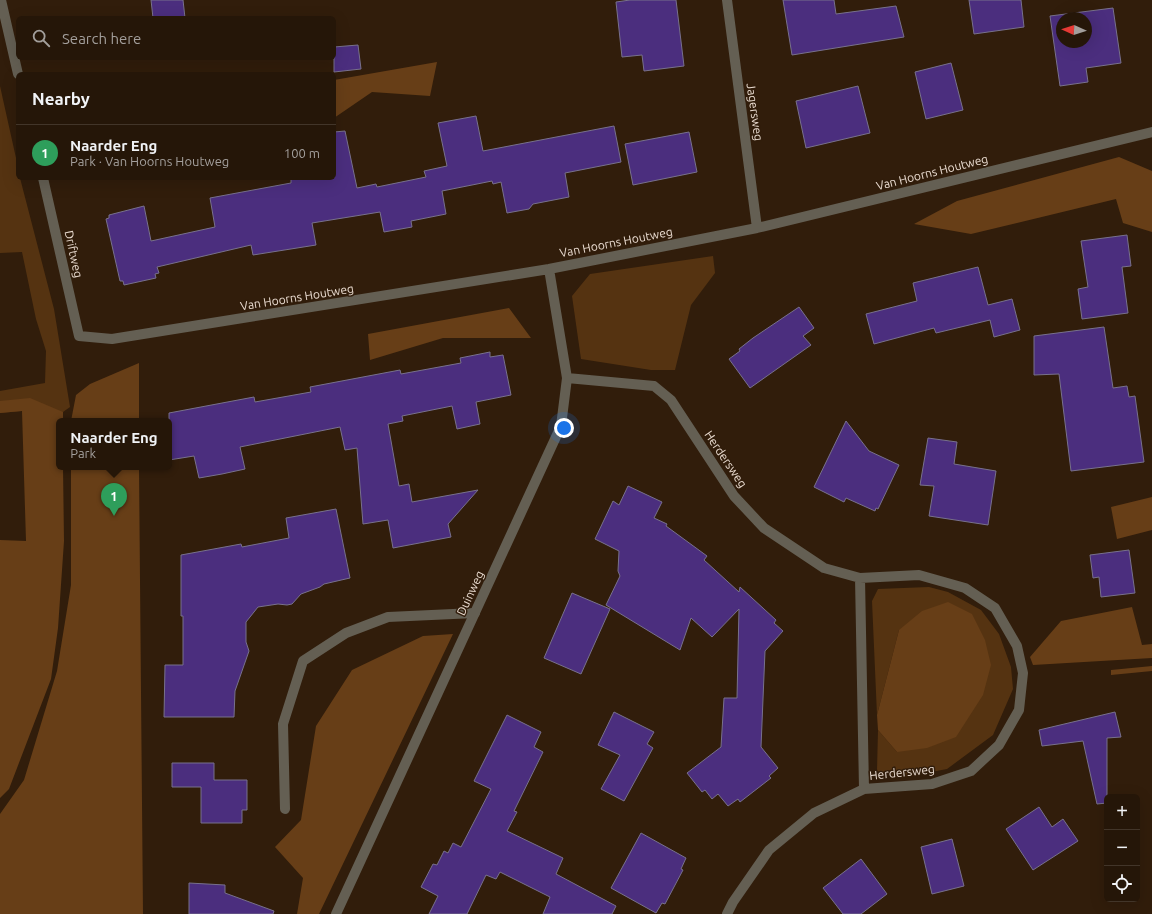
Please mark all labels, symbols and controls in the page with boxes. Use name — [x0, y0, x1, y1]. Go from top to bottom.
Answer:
north arrow — [1056, 12, 1092, 48]
search box — [16, 16, 336, 60]
icon: search — [30, 27, 52, 49]
text: Search here — [62, 30, 141, 47]
street label: Jagersweg — [745, 82, 765, 142]
text: Nearby — [32, 89, 90, 108]
text: Naarder Eng — [70, 137, 157, 154]
text: 1 — [41, 146, 49, 160]
text: 100 m — [284, 146, 320, 160]
street label: Van Hoorns Houtweg — [875, 152, 989, 192]
text: Park · Van Hoorns Houtweg — [70, 154, 229, 168]
street label: Van Hoorns Houtweg — [558, 225, 674, 259]
street label: Driftweg — [63, 229, 85, 279]
street label: Van Hoorns Houtweg — [239, 282, 355, 312]
popup — [56, 418, 172, 470]
your location — [554, 418, 574, 438]
street label: Herdersweg — [702, 428, 750, 490]
text: Naarder Eng — [70, 429, 158, 446]
text: Park — [70, 446, 96, 460]
pin: 1 — [101, 483, 127, 516]
street label: Duinweg — [454, 569, 486, 617]
street label: Herdersweg — [869, 762, 935, 782]
map controls — [1104, 794, 1140, 902]
button: + — [1104, 794, 1140, 830]
button: − — [1104, 830, 1140, 866]
button: locate — [1104, 866, 1140, 902]

